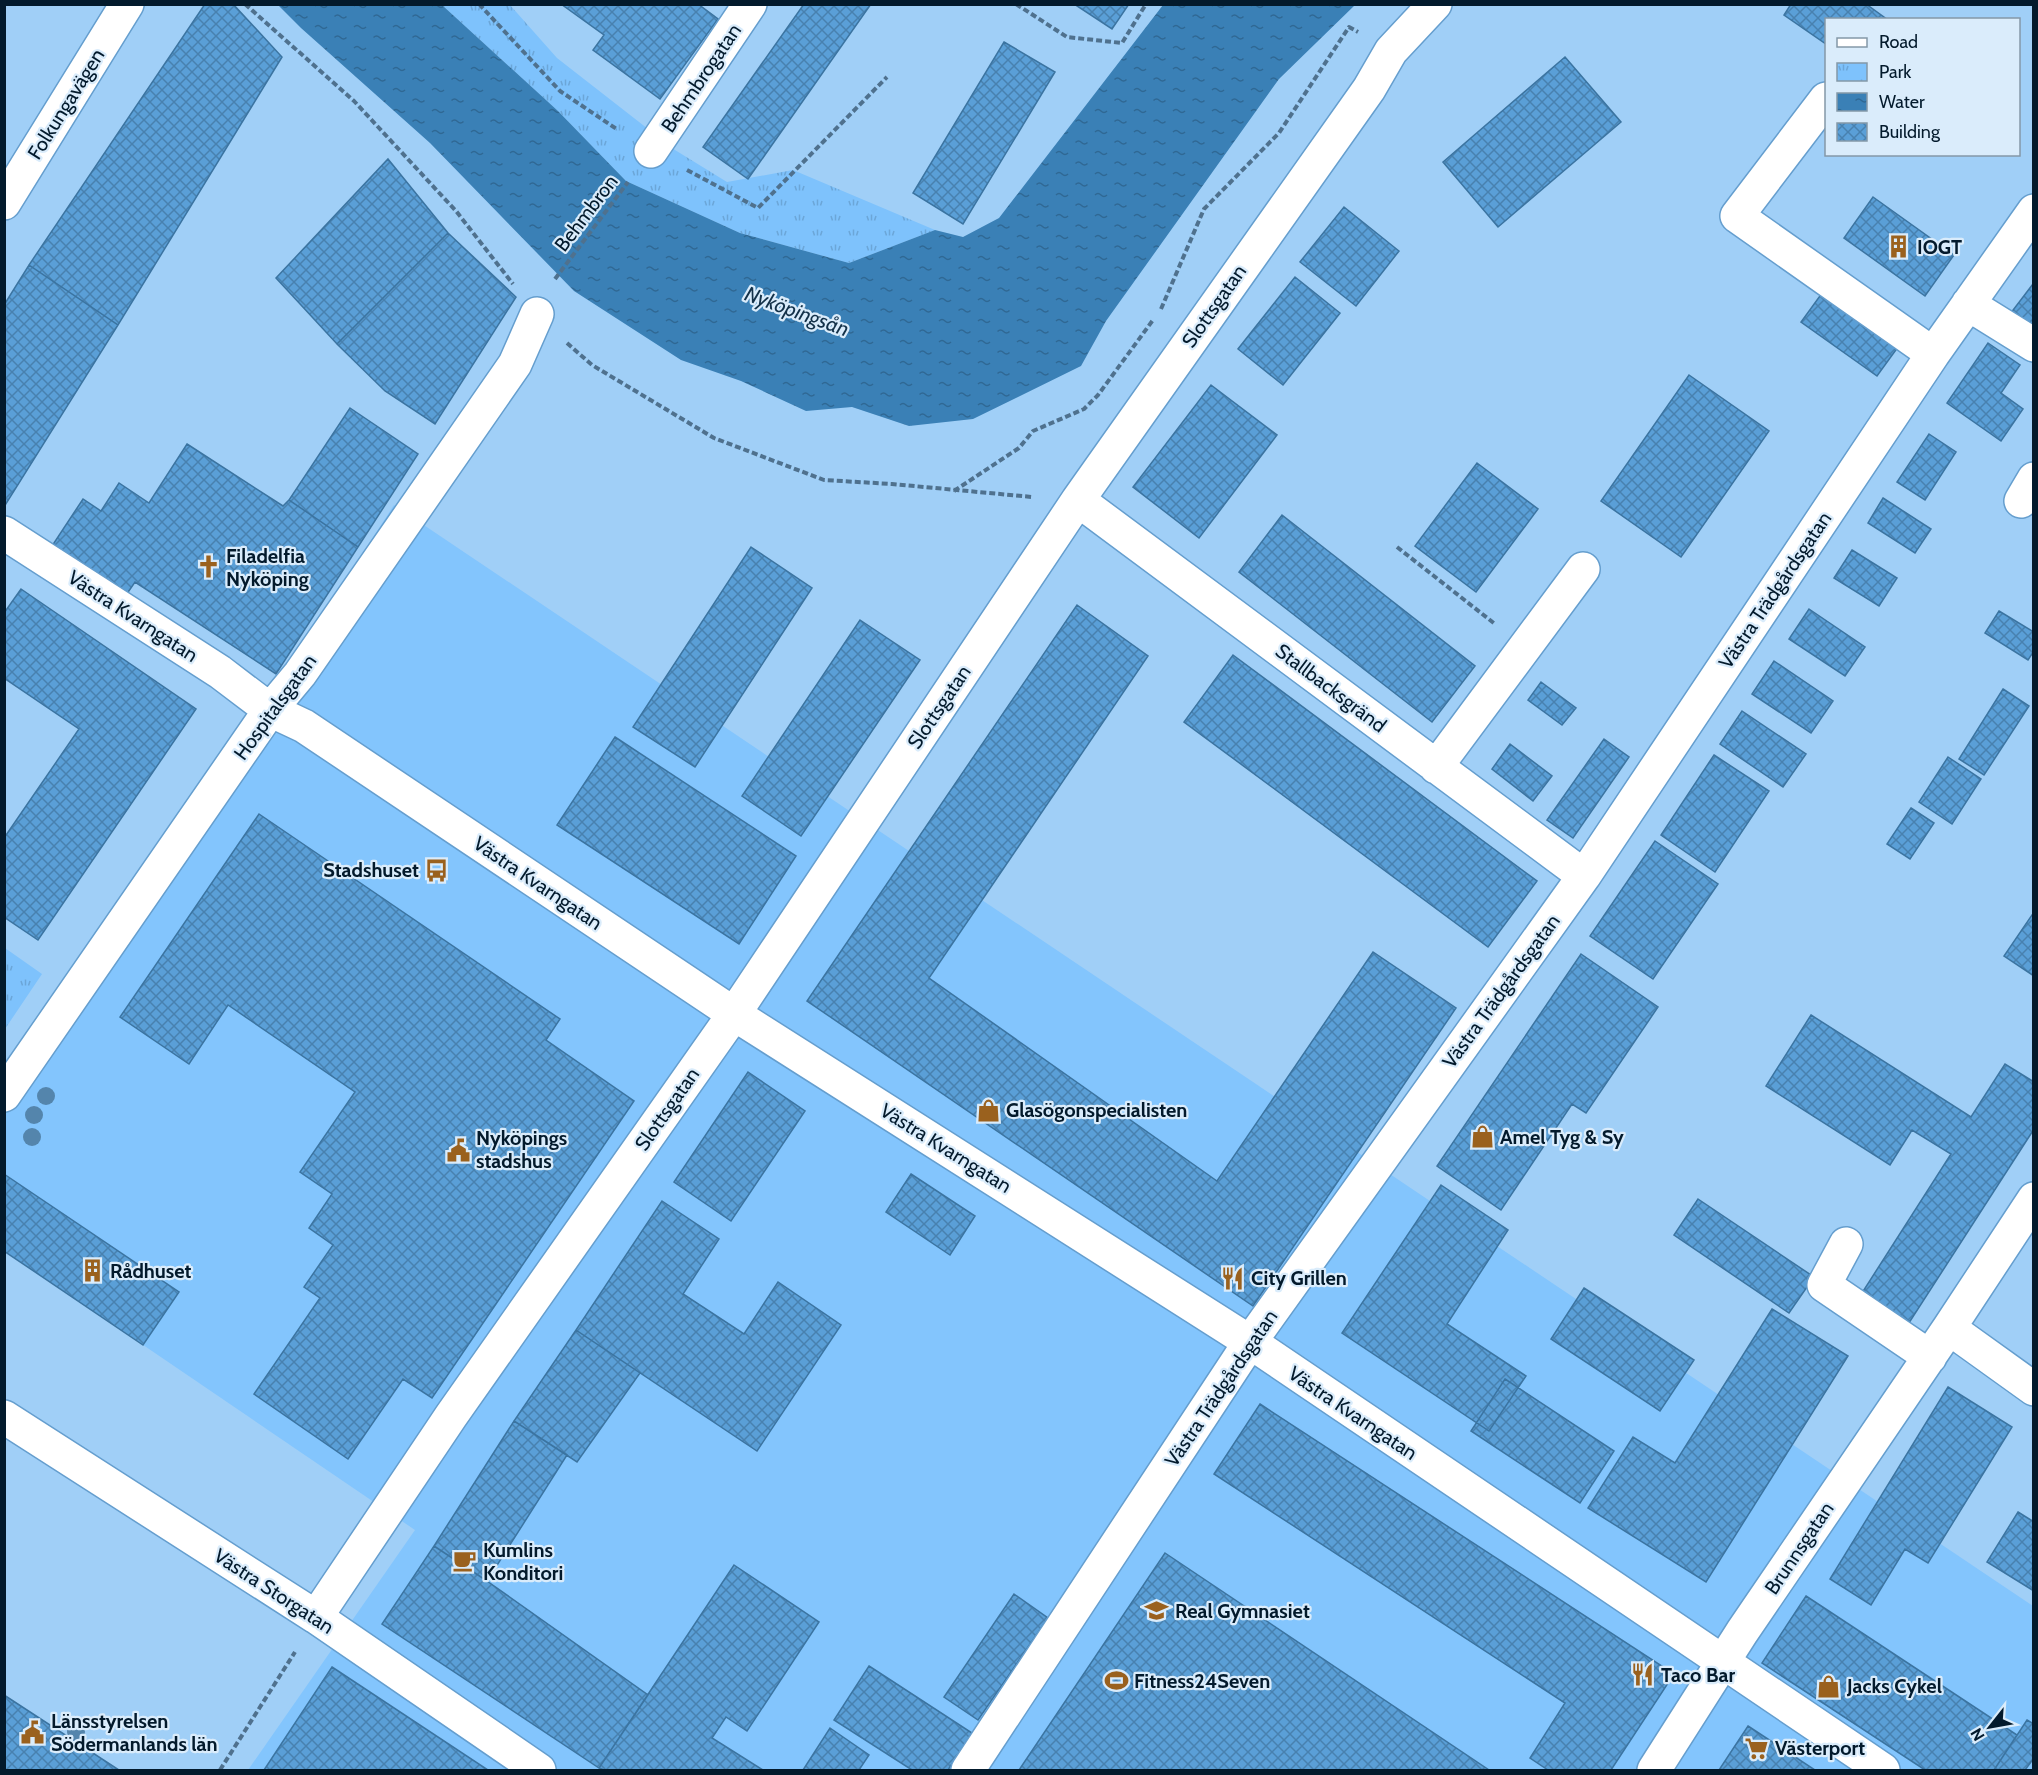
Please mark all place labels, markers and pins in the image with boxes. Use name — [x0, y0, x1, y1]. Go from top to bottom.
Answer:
building icon: IOGT — [1886, 234, 1912, 260]
place label: IOGT — [1917, 235, 1962, 259]
place label: Filadelfia Nyköping — [226, 544, 309, 591]
church icon: Filadelfia Nyköping — [195, 554, 221, 580]
bus stop icon: Stadshuset — [424, 857, 450, 883]
place label: Stadshuset — [323, 858, 419, 882]
shop icon: Glasögonspecialisten — [975, 1097, 1001, 1123]
place label: Glasögonspecialisten — [1006, 1098, 1187, 1122]
shop icon: Amel Tyg & Sy — [1469, 1124, 1495, 1150]
place label: Amel Tyg & Sy — [1500, 1125, 1624, 1149]
place label: Nyköpings stadshus — [476, 1126, 567, 1173]
public building icon: Nyköpings stadshus — [445, 1137, 471, 1163]
building icon: Rådhuset — [79, 1258, 105, 1284]
place label: Rådhuset — [110, 1259, 192, 1283]
restaurant icon: City Grillen — [1220, 1265, 1246, 1291]
place label: City Grillen — [1251, 1266, 1347, 1290]
place label: Kumlins Konditori — [483, 1538, 563, 1585]
cafe icon: Kumlins Konditori — [452, 1548, 478, 1574]
school or university icon: Real Gymnasiet — [1144, 1598, 1170, 1624]
place label: Real Gymnasiet — [1175, 1599, 1310, 1623]
restaurant icon: Taco Bar — [1630, 1662, 1656, 1688]
place label: Taco Bar — [1661, 1663, 1735, 1687]
sports icon: Fitness24Seven — [1103, 1668, 1129, 1694]
place label: Fitness24Seven — [1134, 1669, 1270, 1693]
shop icon: Jacks Cykel — [1816, 1673, 1842, 1699]
place label: Jacks Cykel — [1846, 1674, 1942, 1698]
place label: Länsstyrelsen Södermanlands län — [51, 1709, 218, 1756]
public building icon: Länsstyrelsen Södermanlands län — [20, 1720, 46, 1746]
supermarket icon: Västerport — [1744, 1735, 1770, 1761]
place label: Västerport — [1775, 1736, 1865, 1760]

